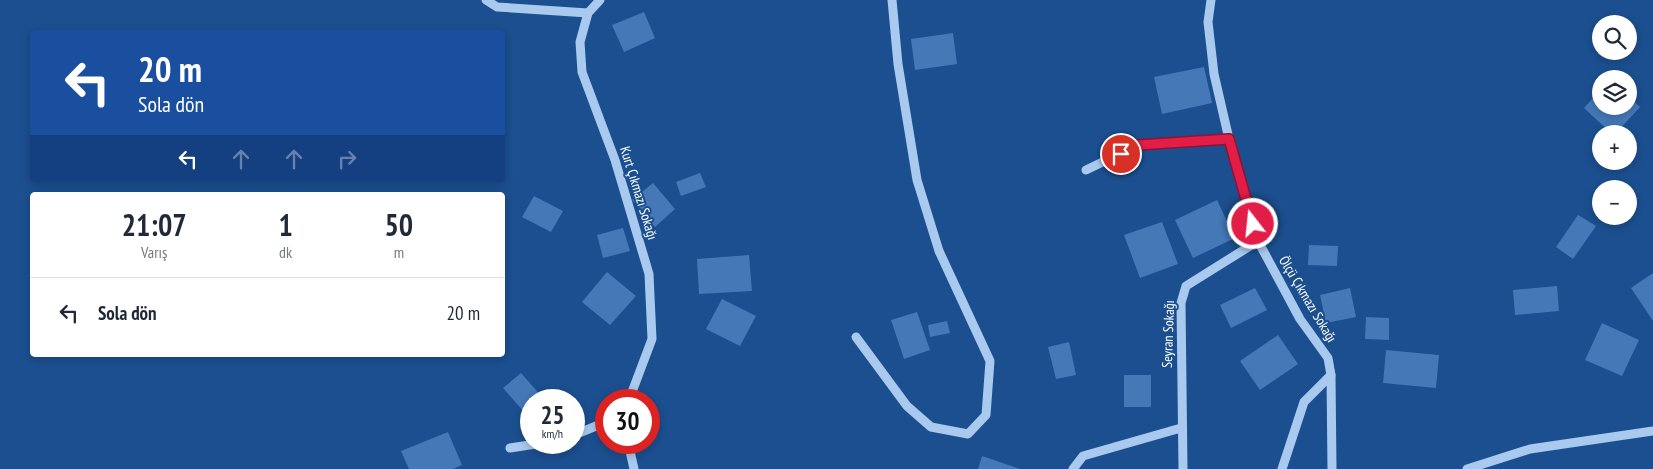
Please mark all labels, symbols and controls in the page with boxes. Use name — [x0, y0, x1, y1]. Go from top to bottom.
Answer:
map controls — [1592, 15, 1637, 225]
button: search — [1592, 15, 1637, 60]
text: 20 m — [138, 46, 202, 92]
icon: left — [55, 50, 120, 115]
button: layers — [1592, 70, 1637, 115]
text: Sola dön — [138, 90, 204, 118]
button: + — [1592, 125, 1637, 170]
pin — [1100, 133, 1142, 175]
icon: arrive — [1107, 140, 1135, 168]
street label: Kurt Çıkmazı Sokağı — [616, 144, 662, 242]
icon: left — [174, 145, 202, 173]
icon: ahead — [227, 145, 255, 173]
icon: ahead — [280, 145, 308, 173]
icon: right — [333, 145, 361, 173]
button: − — [1592, 180, 1637, 225]
position arrow — [1226, 197, 1278, 249]
text: 21:07 — [122, 205, 187, 244]
text: 1 — [278, 205, 293, 244]
text: 50 — [385, 205, 413, 244]
text: Varış — [141, 242, 167, 262]
text: dk — [279, 242, 292, 262]
text: m — [394, 242, 404, 262]
street label: Ölçü Çıkmazı Sokağı — [1275, 252, 1341, 346]
icon: left — [55, 299, 83, 327]
street label: Seyran Sokağı — [1158, 300, 1178, 368]
text: Sola dön — [98, 301, 157, 325]
text: 20 m — [447, 301, 480, 325]
speed limit sign: 30 — [595, 389, 660, 454]
text: 25 — [541, 399, 564, 431]
text: km/h — [542, 426, 563, 441]

